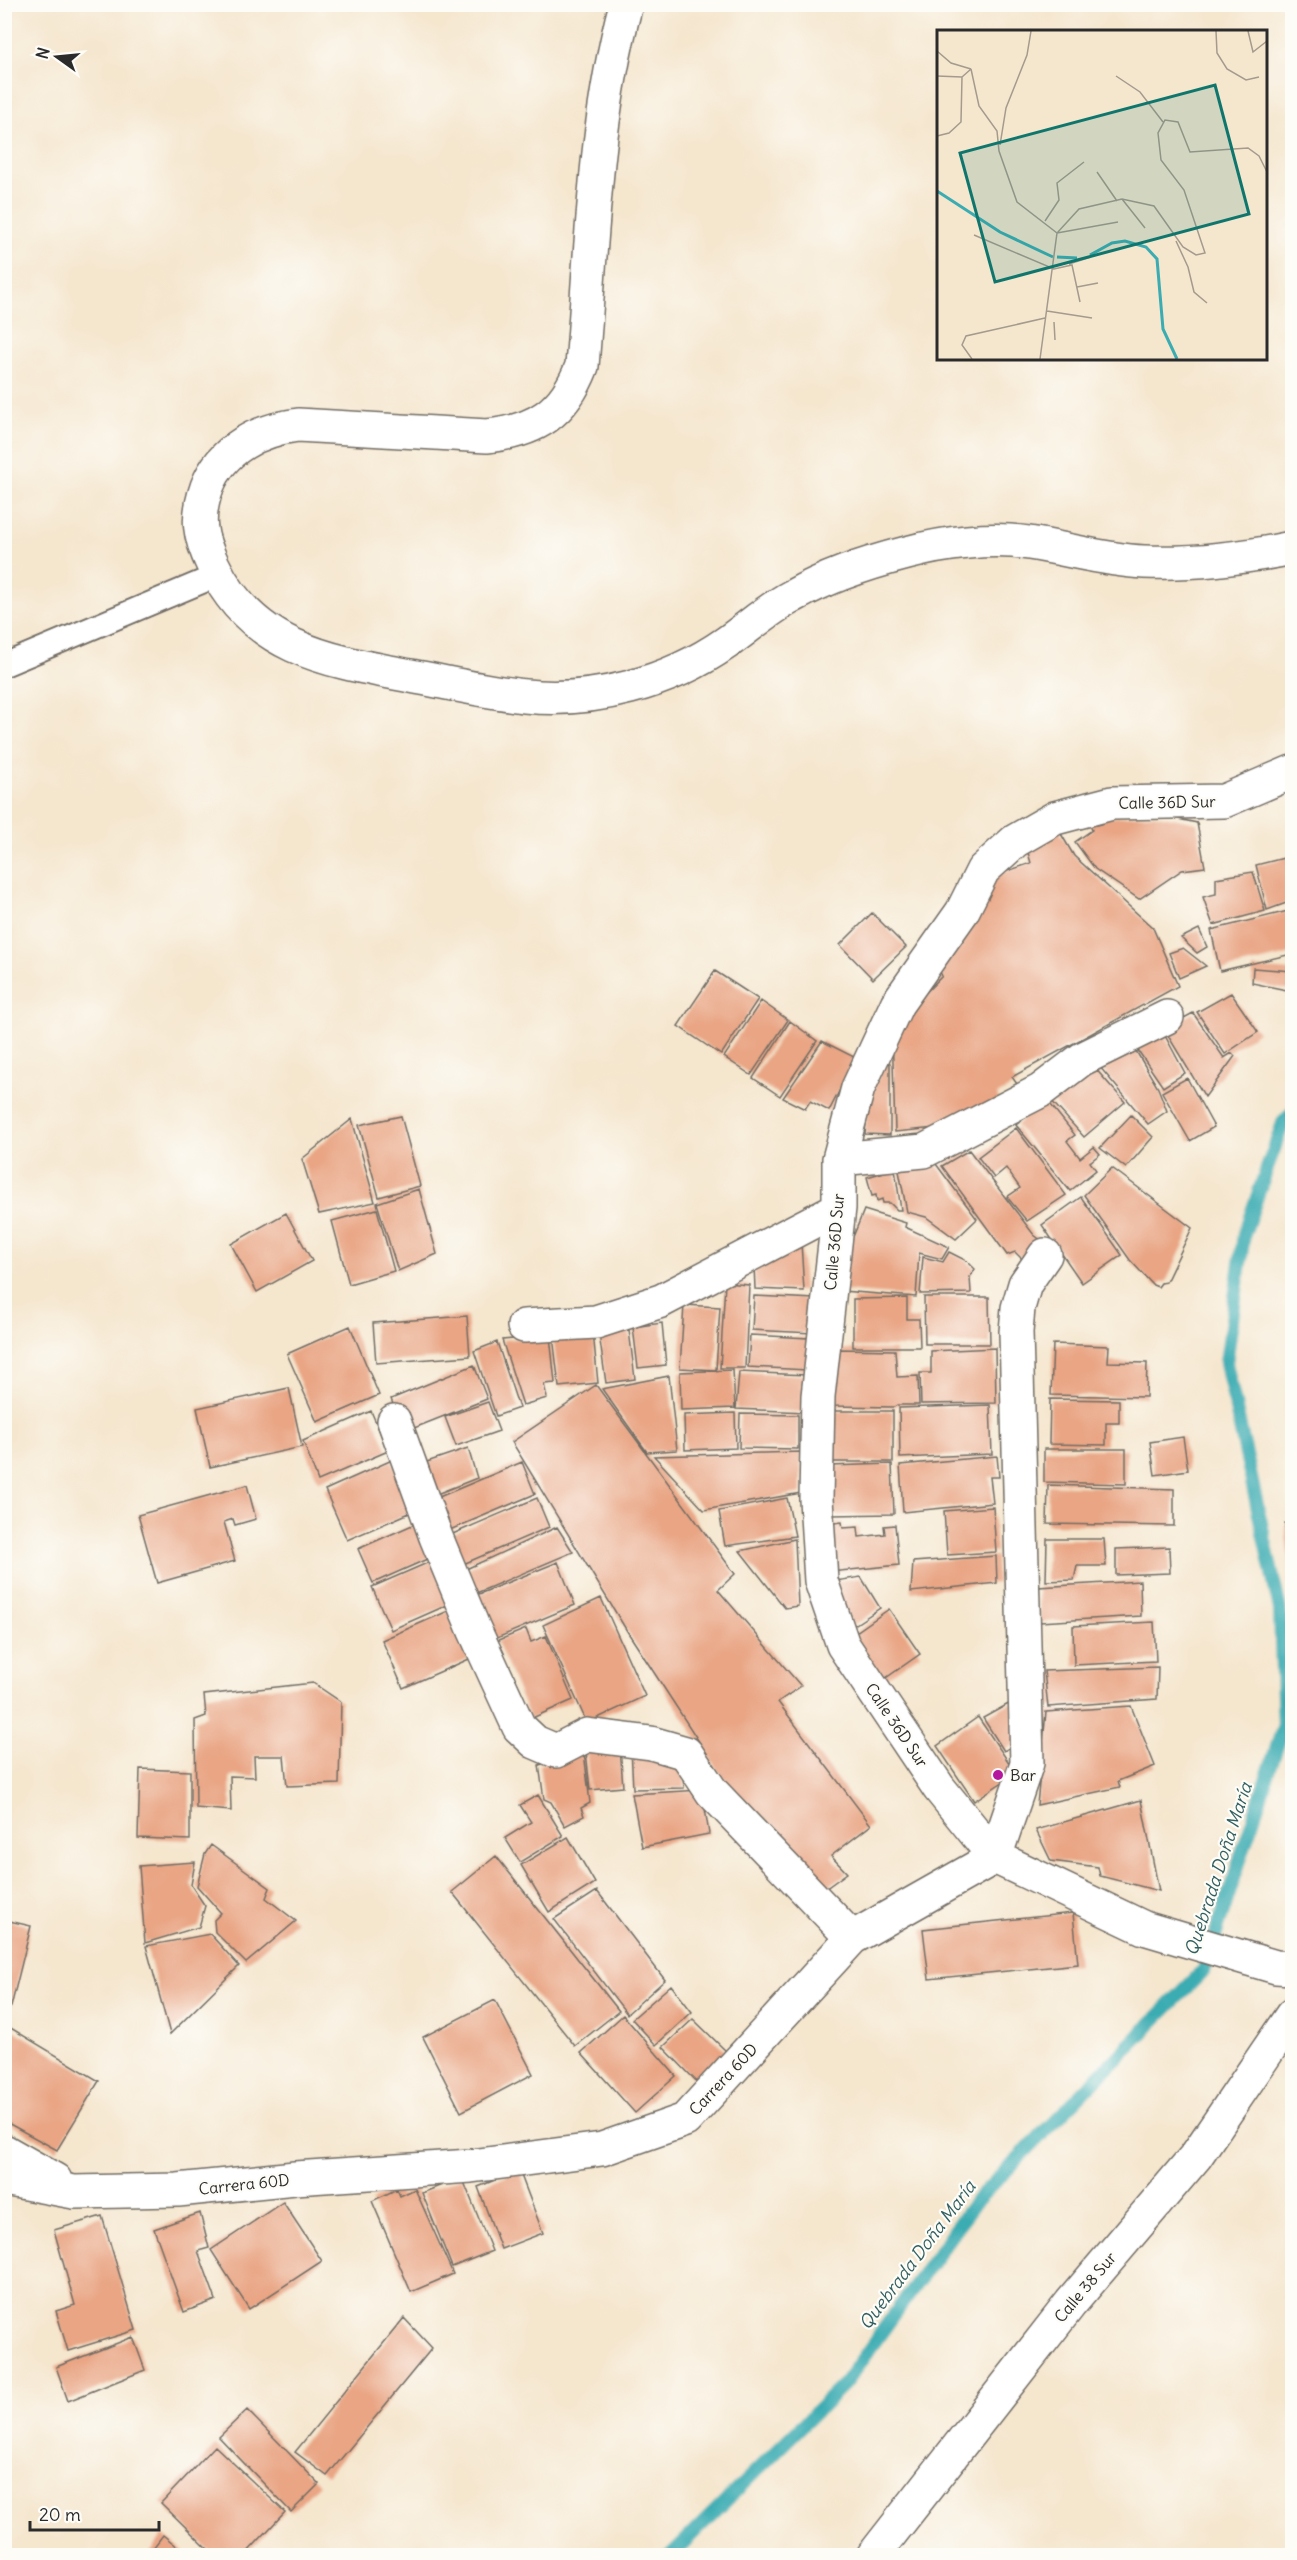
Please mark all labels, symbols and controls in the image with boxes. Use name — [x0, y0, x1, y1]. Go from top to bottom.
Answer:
north arrow — [27, 27, 87, 87]
inset map — [937, 30, 1267, 360]
text: N — [31, 45, 54, 61]
street label: Calle 36D Sur — [1118, 791, 1216, 813]
street label: Calle 36D Sur — [820, 1192, 848, 1291]
street label: Calle 36D Sur — [861, 1679, 933, 1771]
place label: Bar — [1010, 1765, 1037, 1785]
marker: Bar — [991, 1768, 1005, 1782]
water label: Quebrada Doña María — [1179, 1778, 1257, 1958]
street label: Carrera 60D — [685, 2039, 761, 2119]
street label: Carrera 60D — [198, 2169, 290, 2199]
water label: Quebrada Doña María — [854, 2175, 981, 2334]
street label: Calle 38 Sur — [1050, 2247, 1121, 2326]
scale bar — [30, 2494, 159, 2532]
text: 20 m — [39, 2503, 81, 2526]

